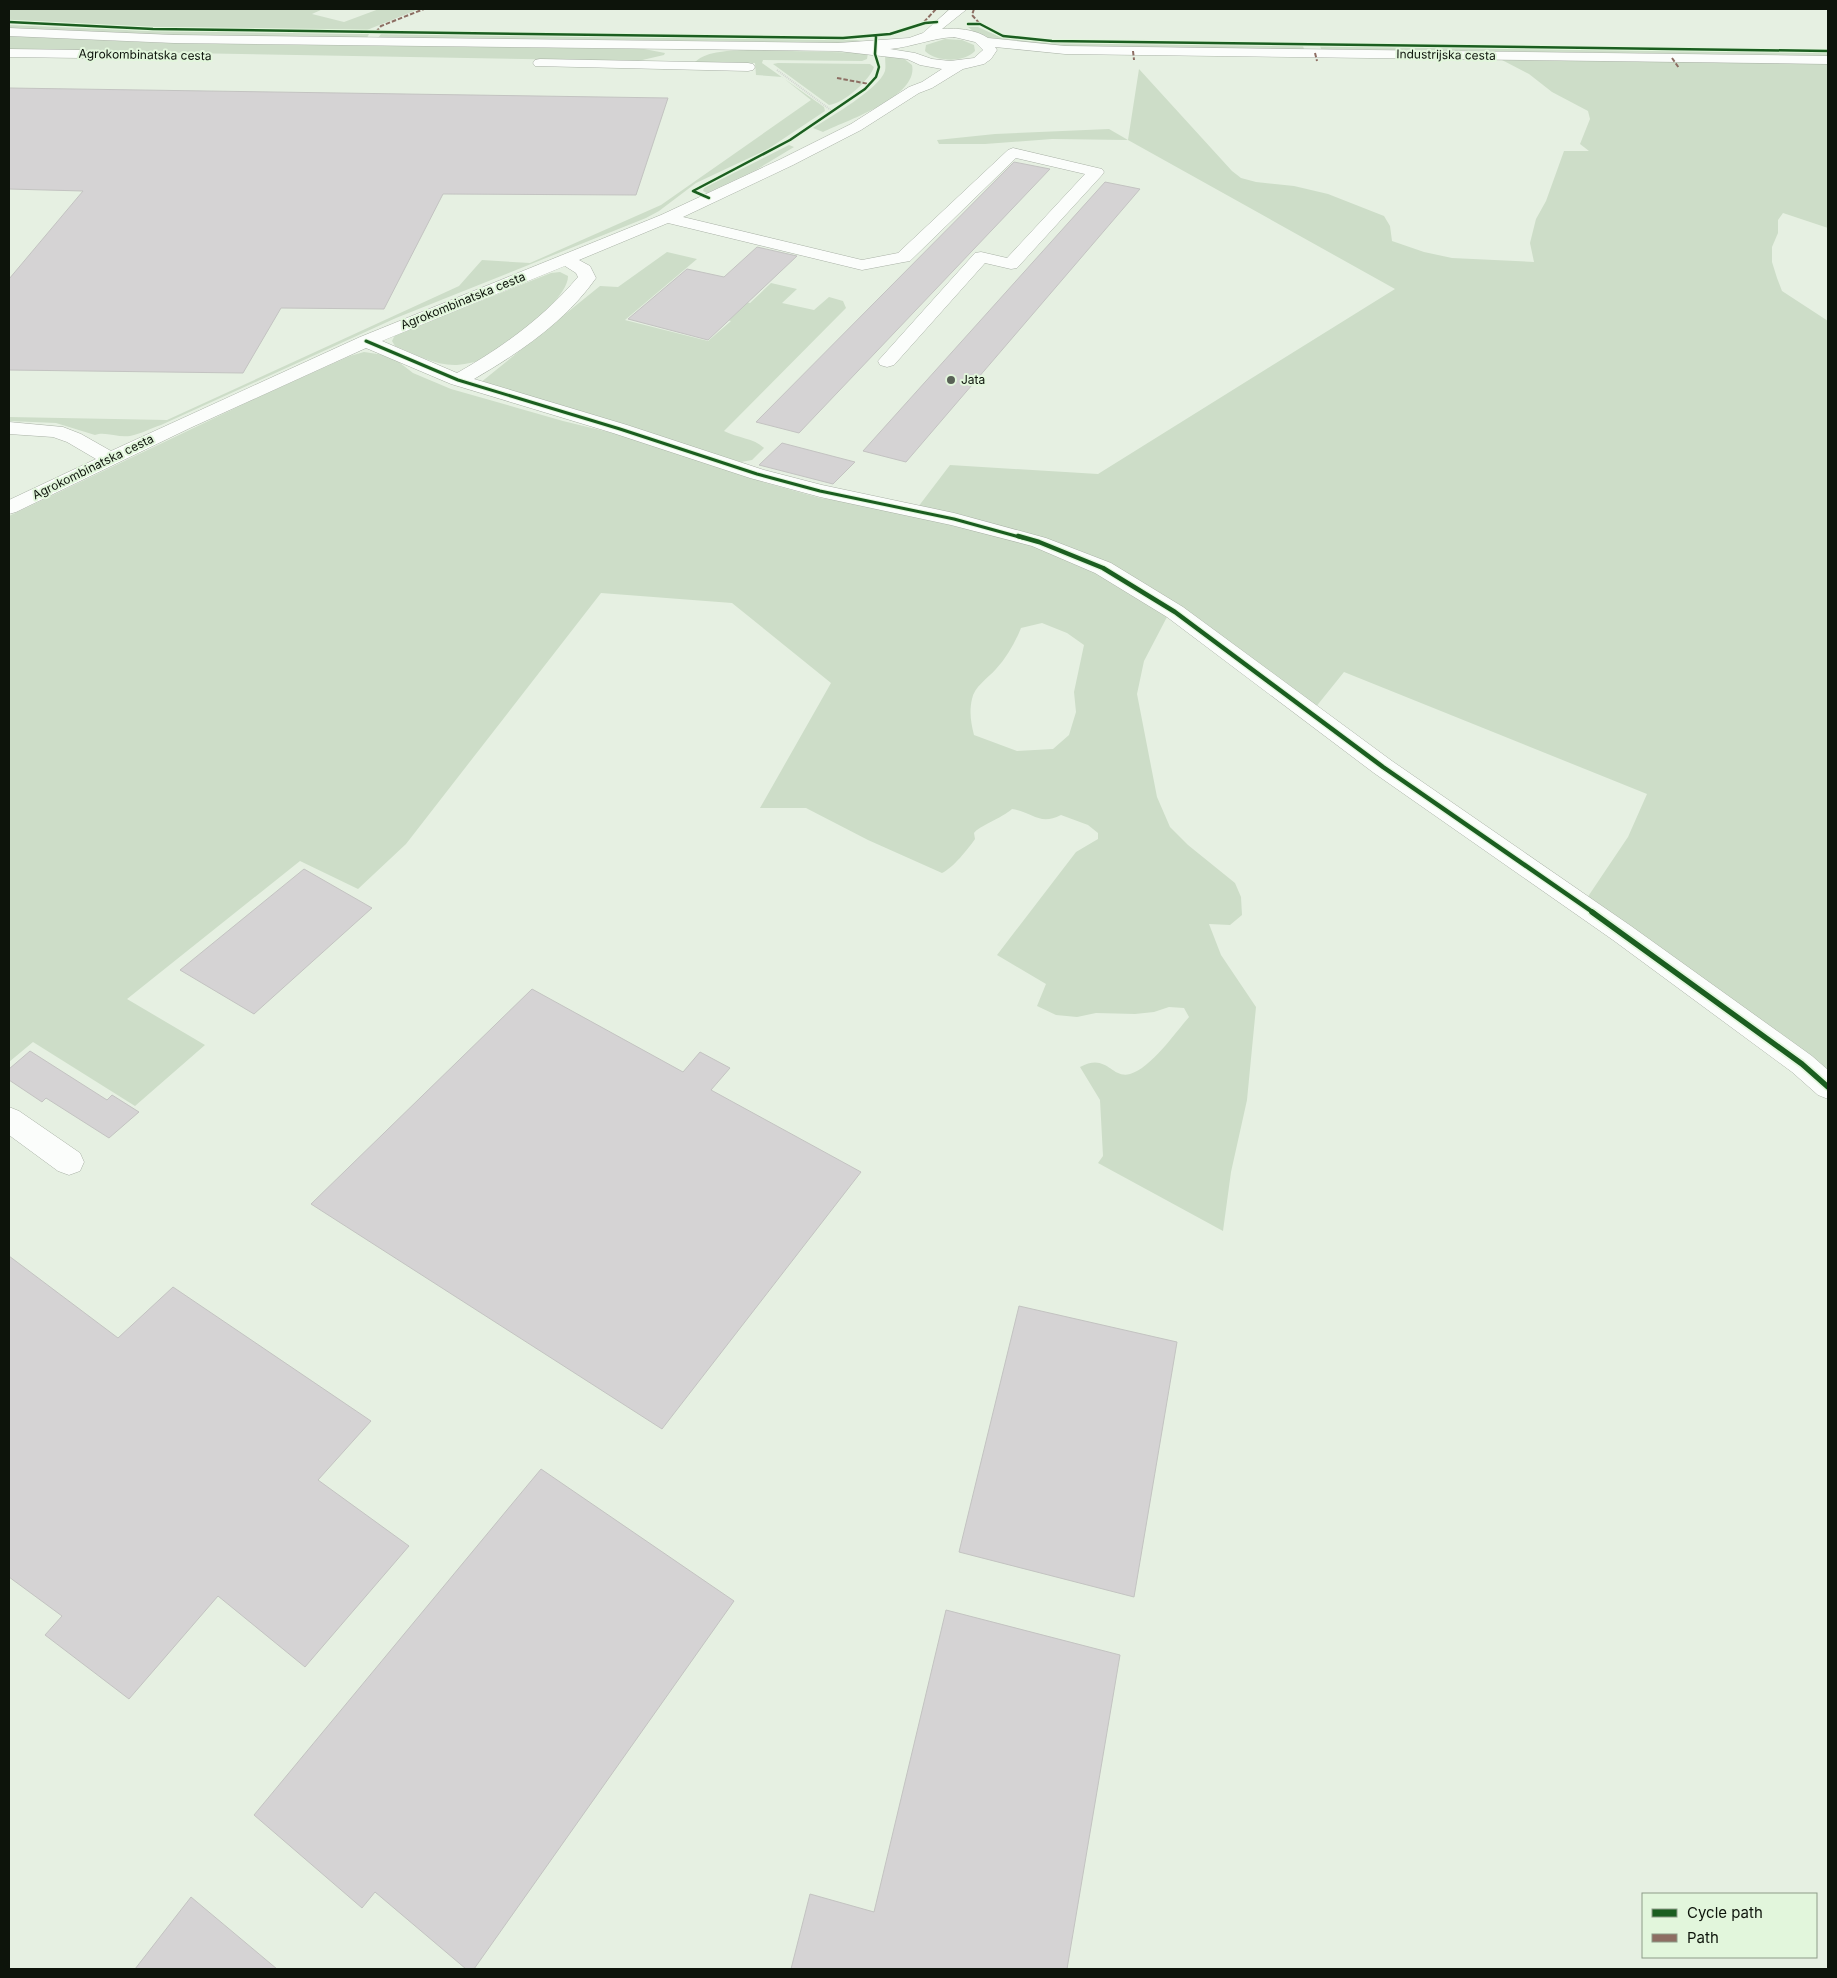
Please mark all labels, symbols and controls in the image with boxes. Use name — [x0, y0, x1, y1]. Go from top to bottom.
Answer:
street label: Agrokombinatska cesta — [78, 46, 212, 63]
street label: Industrijska cesta — [1396, 46, 1496, 63]
street label: Agrokombinatska cesta — [398, 269, 527, 332]
place label: Jata — [961, 372, 985, 387]
marker: Jata — [945, 374, 957, 386]
street label: Agrokombinatska cesta — [30, 431, 156, 502]
legend — [1642, 1893, 1817, 1958]
text: Cycle path — [1687, 1903, 1763, 1922]
text: Path — [1687, 1928, 1719, 1947]

